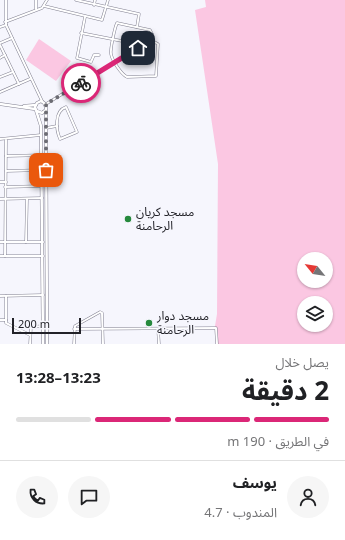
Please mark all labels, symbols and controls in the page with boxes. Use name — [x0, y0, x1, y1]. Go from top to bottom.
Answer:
pin — [121, 31, 155, 65]
icon: home — [127, 37, 149, 59]
courier — [61, 63, 101, 103]
icon: bike — [70, 72, 92, 94]
pin — [29, 153, 63, 187]
icon: bag — [35, 159, 57, 181]
place label: مسجد كريان الرحامنة — [136, 200, 194, 239]
marker: مسجد كريان الرحامنة — [123, 214, 133, 224]
north arrow — [297, 252, 333, 288]
map controls — [297, 252, 333, 332]
button: layers — [297, 296, 333, 332]
place label: مسجد دوار الرحامنة — [156, 304, 209, 343]
text: 200 m — [18, 313, 50, 336]
scale bar — [12, 316, 81, 335]
marker: مسجد دوار الرحامنة — [144, 318, 154, 328]
text: يصل خلال — [275, 349, 329, 377]
text: 13:23–13:28 — [16, 362, 101, 394]
text: 2 دقيقة — [242, 364, 329, 419]
text: في الطريق · 190 m — [227, 428, 329, 456]
text: يوسف — [233, 467, 277, 499]
button: phone — [16, 476, 58, 518]
button: chat — [68, 476, 110, 518]
button: person — [287, 476, 329, 518]
text: المندوب · 4.7 — [204, 499, 277, 527]

